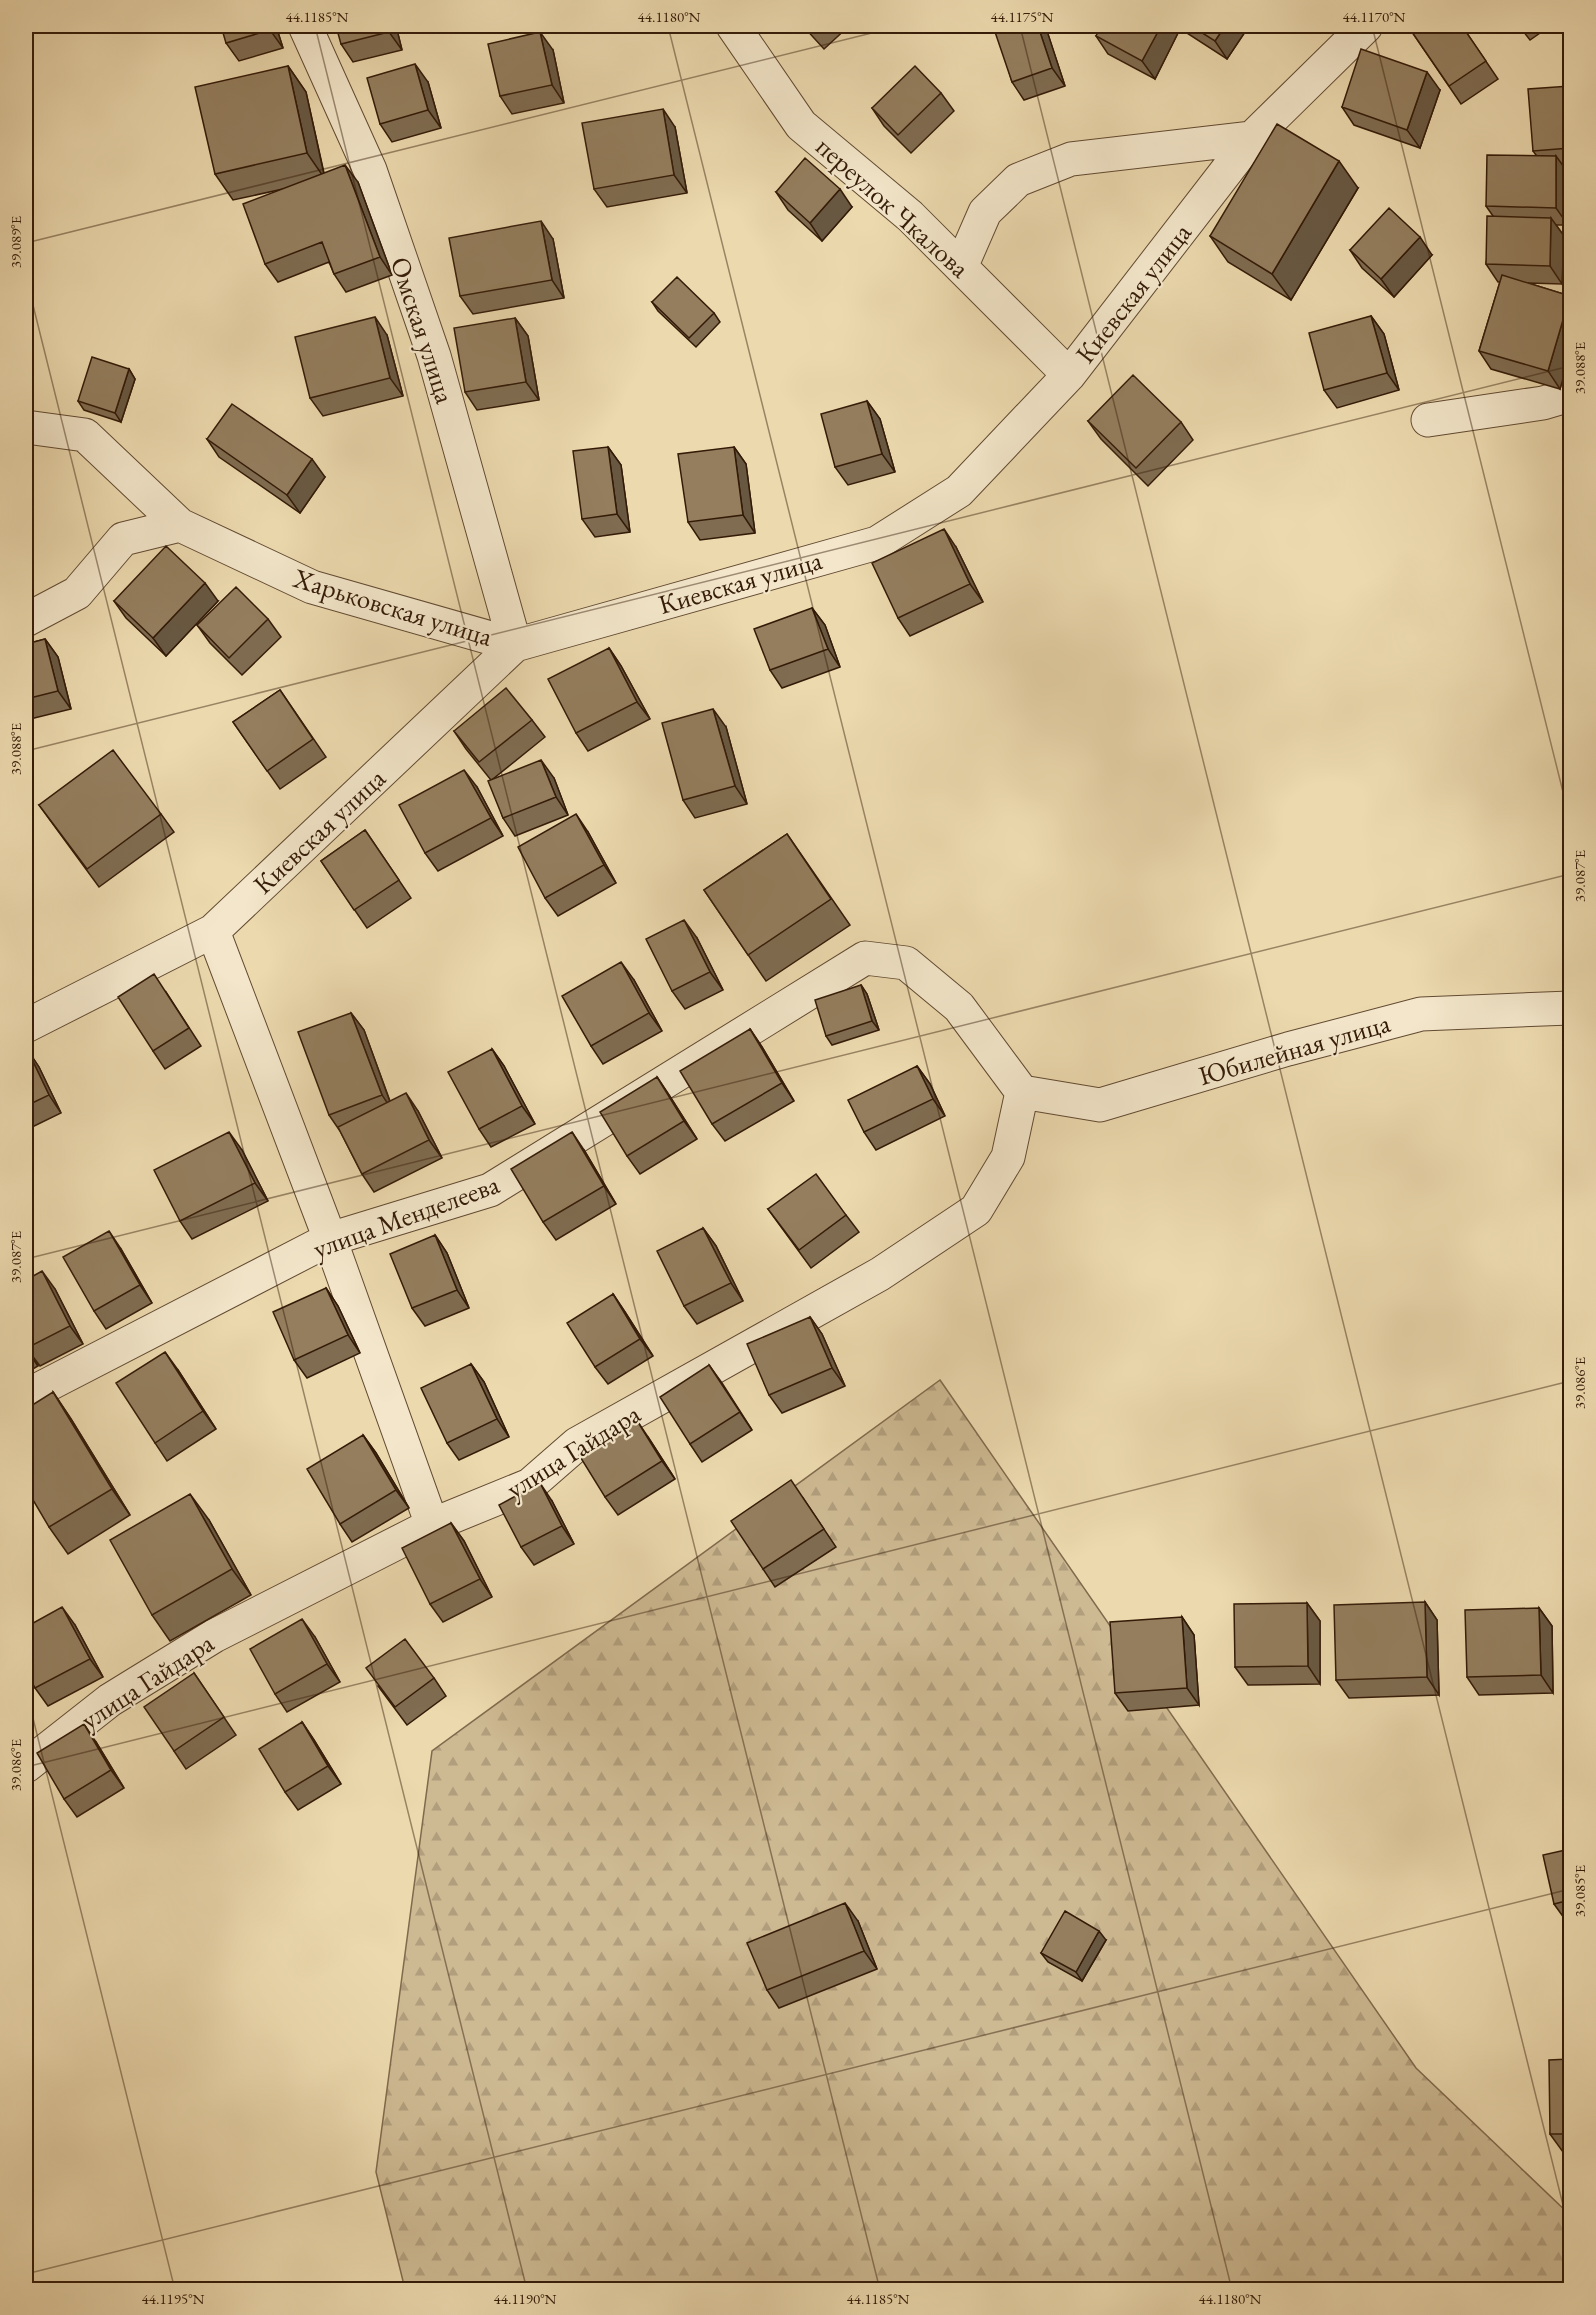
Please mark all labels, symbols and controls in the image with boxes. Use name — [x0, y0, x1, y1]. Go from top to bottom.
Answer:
text: 44.1185°N — [286, 7, 349, 26]
text: 44.1180°N — [638, 7, 701, 26]
text: 44.1175°N — [991, 7, 1054, 26]
text: 44.1170°N — [1343, 7, 1406, 26]
street label: переулок Чкалова — [809, 129, 977, 285]
text: 39.089°E — [6, 215, 25, 268]
street label: Киевская улица — [1067, 216, 1199, 370]
street label: Омская улица — [383, 252, 463, 408]
text: 39.088°E — [1570, 341, 1589, 394]
street label: Киевская улица — [654, 542, 826, 622]
street label: Харьковская улица — [288, 560, 497, 654]
text: 39.088°E — [6, 722, 25, 775]
street label: Киевская улица — [245, 761, 393, 901]
text: 39.087°E — [1570, 849, 1589, 902]
street label: Юбилейная улица — [1194, 1005, 1394, 1093]
street label: улица Менделеева — [308, 1166, 504, 1266]
text: 39.087°E — [6, 1230, 25, 1283]
text: 39.086°E — [1570, 1356, 1589, 1409]
street label: улица Гайдара — [499, 1396, 647, 1506]
street label: улица Гайдара — [74, 1625, 220, 1737]
text: 39.086°E — [6, 1738, 25, 1791]
text: 39.085°E — [1570, 1864, 1589, 1917]
text: 44.1195°N — [142, 2289, 205, 2308]
text: 44.1190°N — [494, 2289, 557, 2308]
text: 44.1185°N — [847, 2289, 910, 2308]
text: 44.1180°N — [1199, 2289, 1262, 2308]

